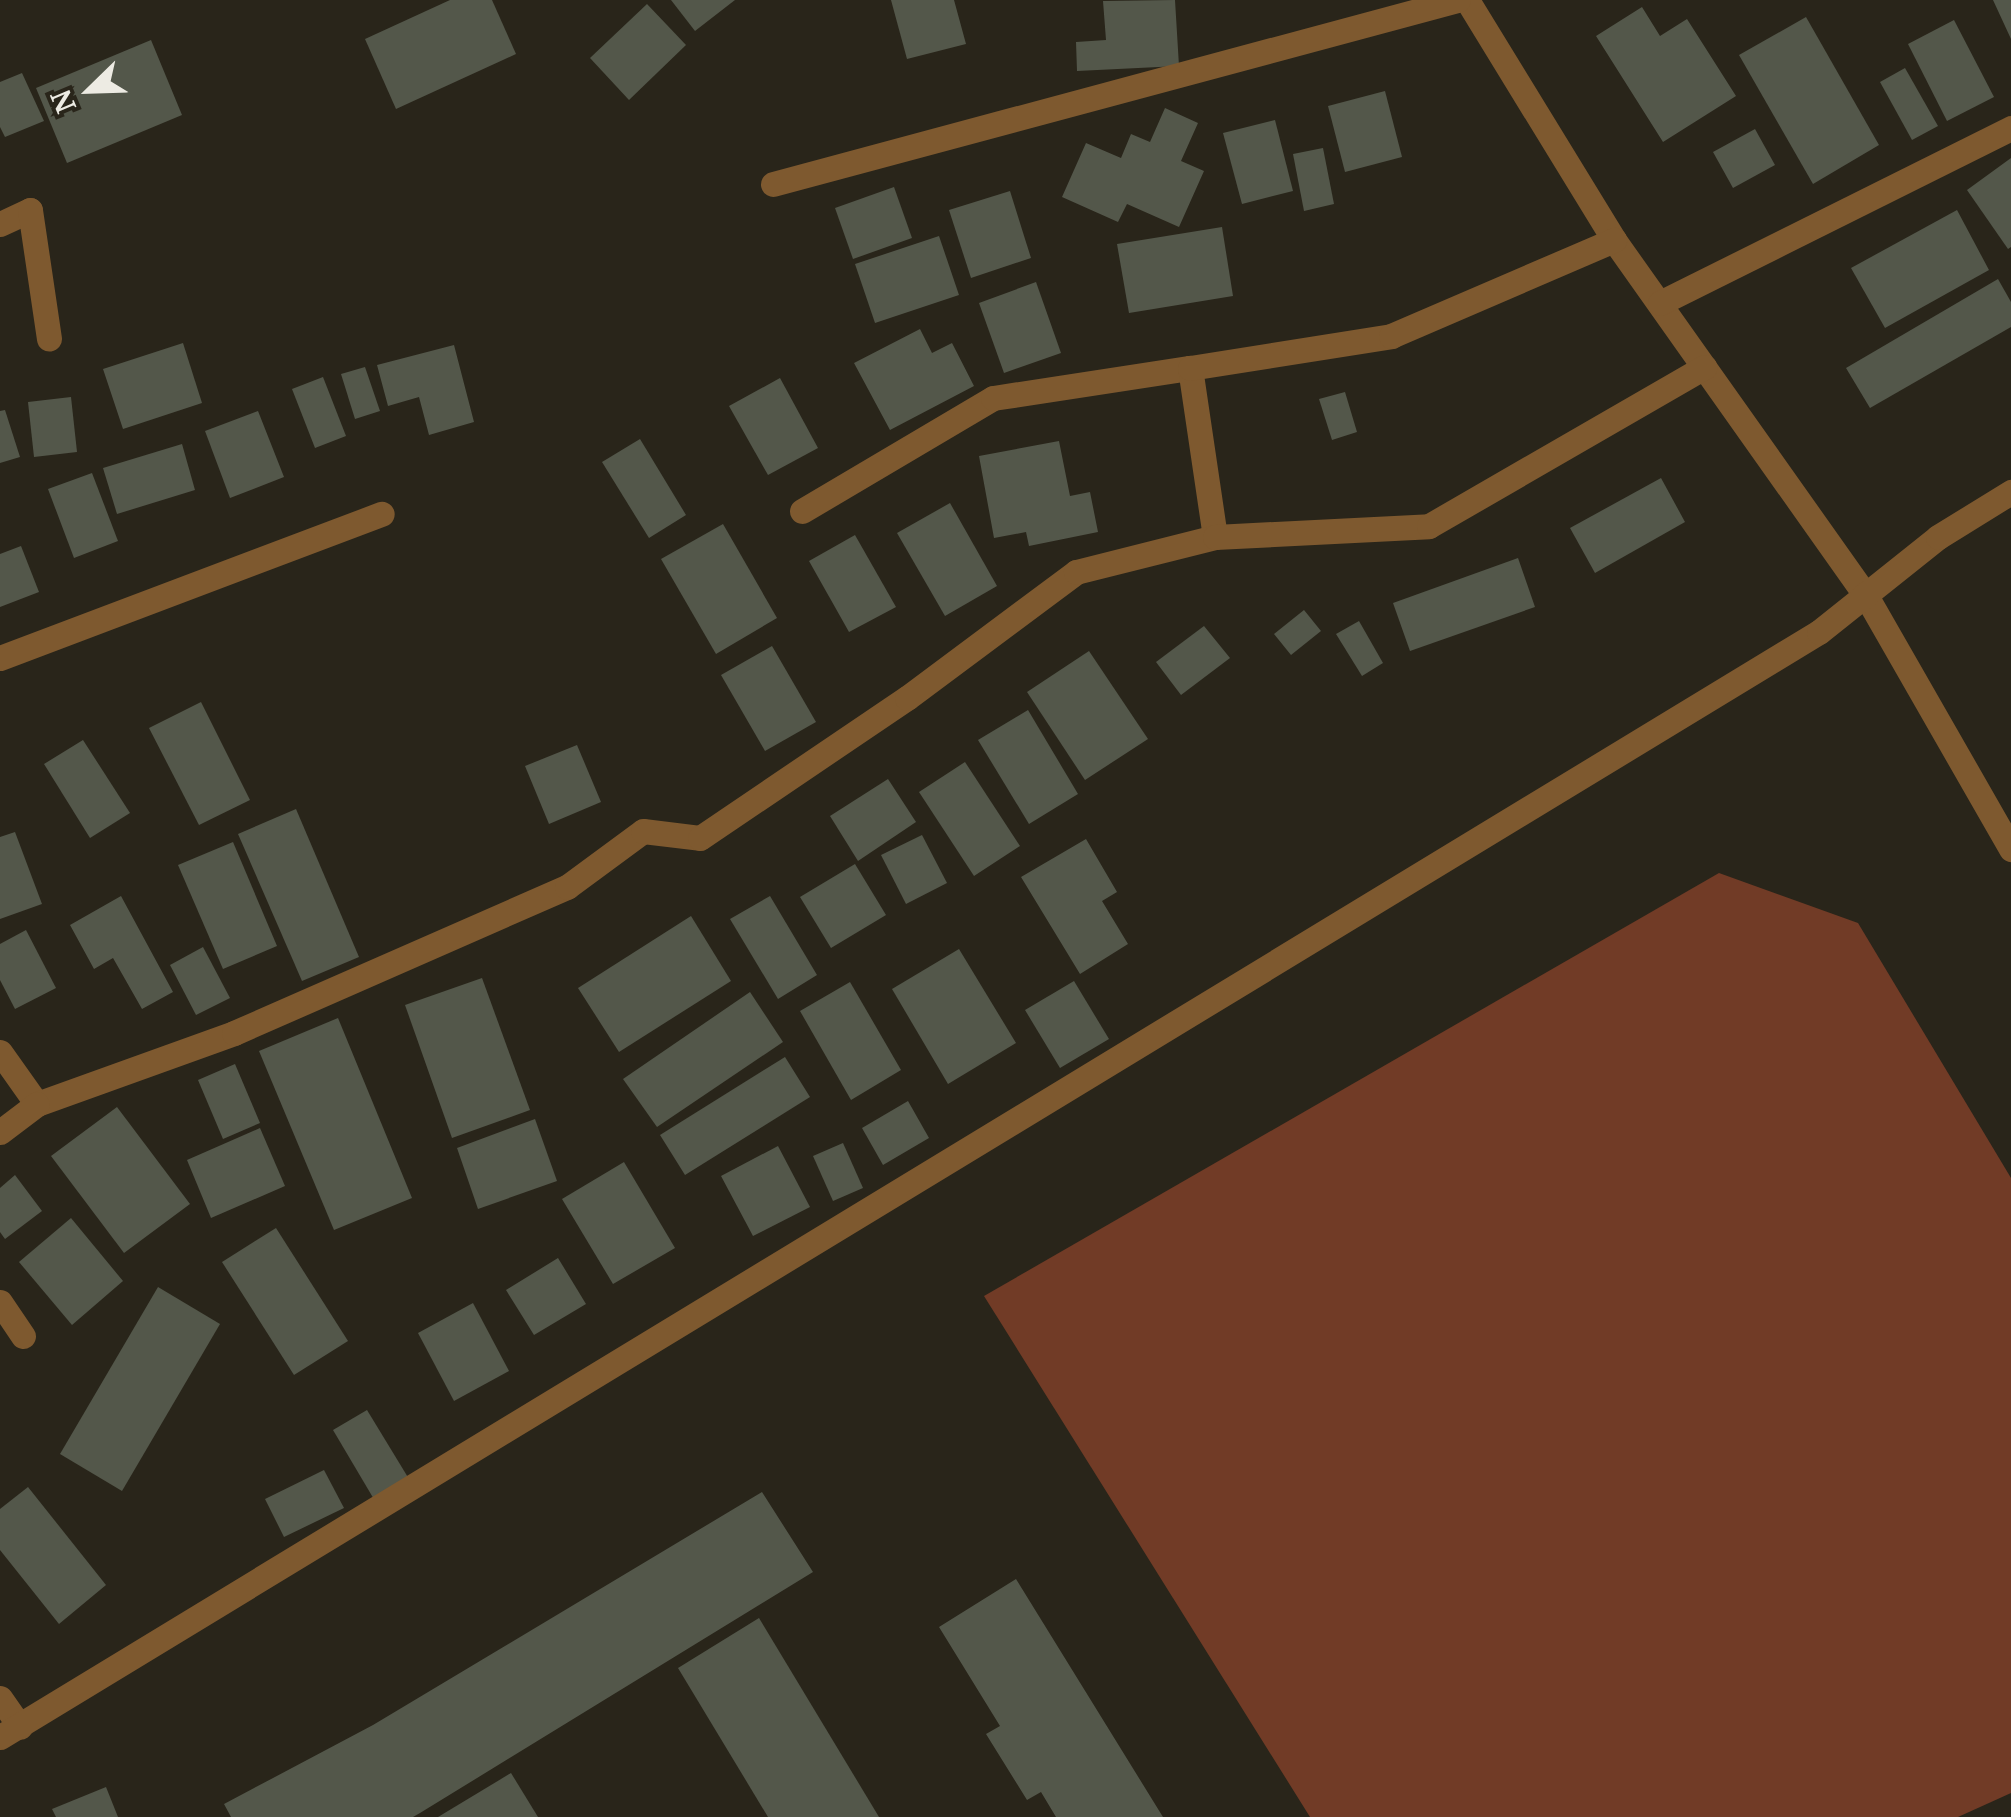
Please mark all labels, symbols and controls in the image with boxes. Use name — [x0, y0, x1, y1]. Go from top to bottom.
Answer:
north arrow — [40, 40, 140, 140]
text: N — [41, 84, 84, 119]

